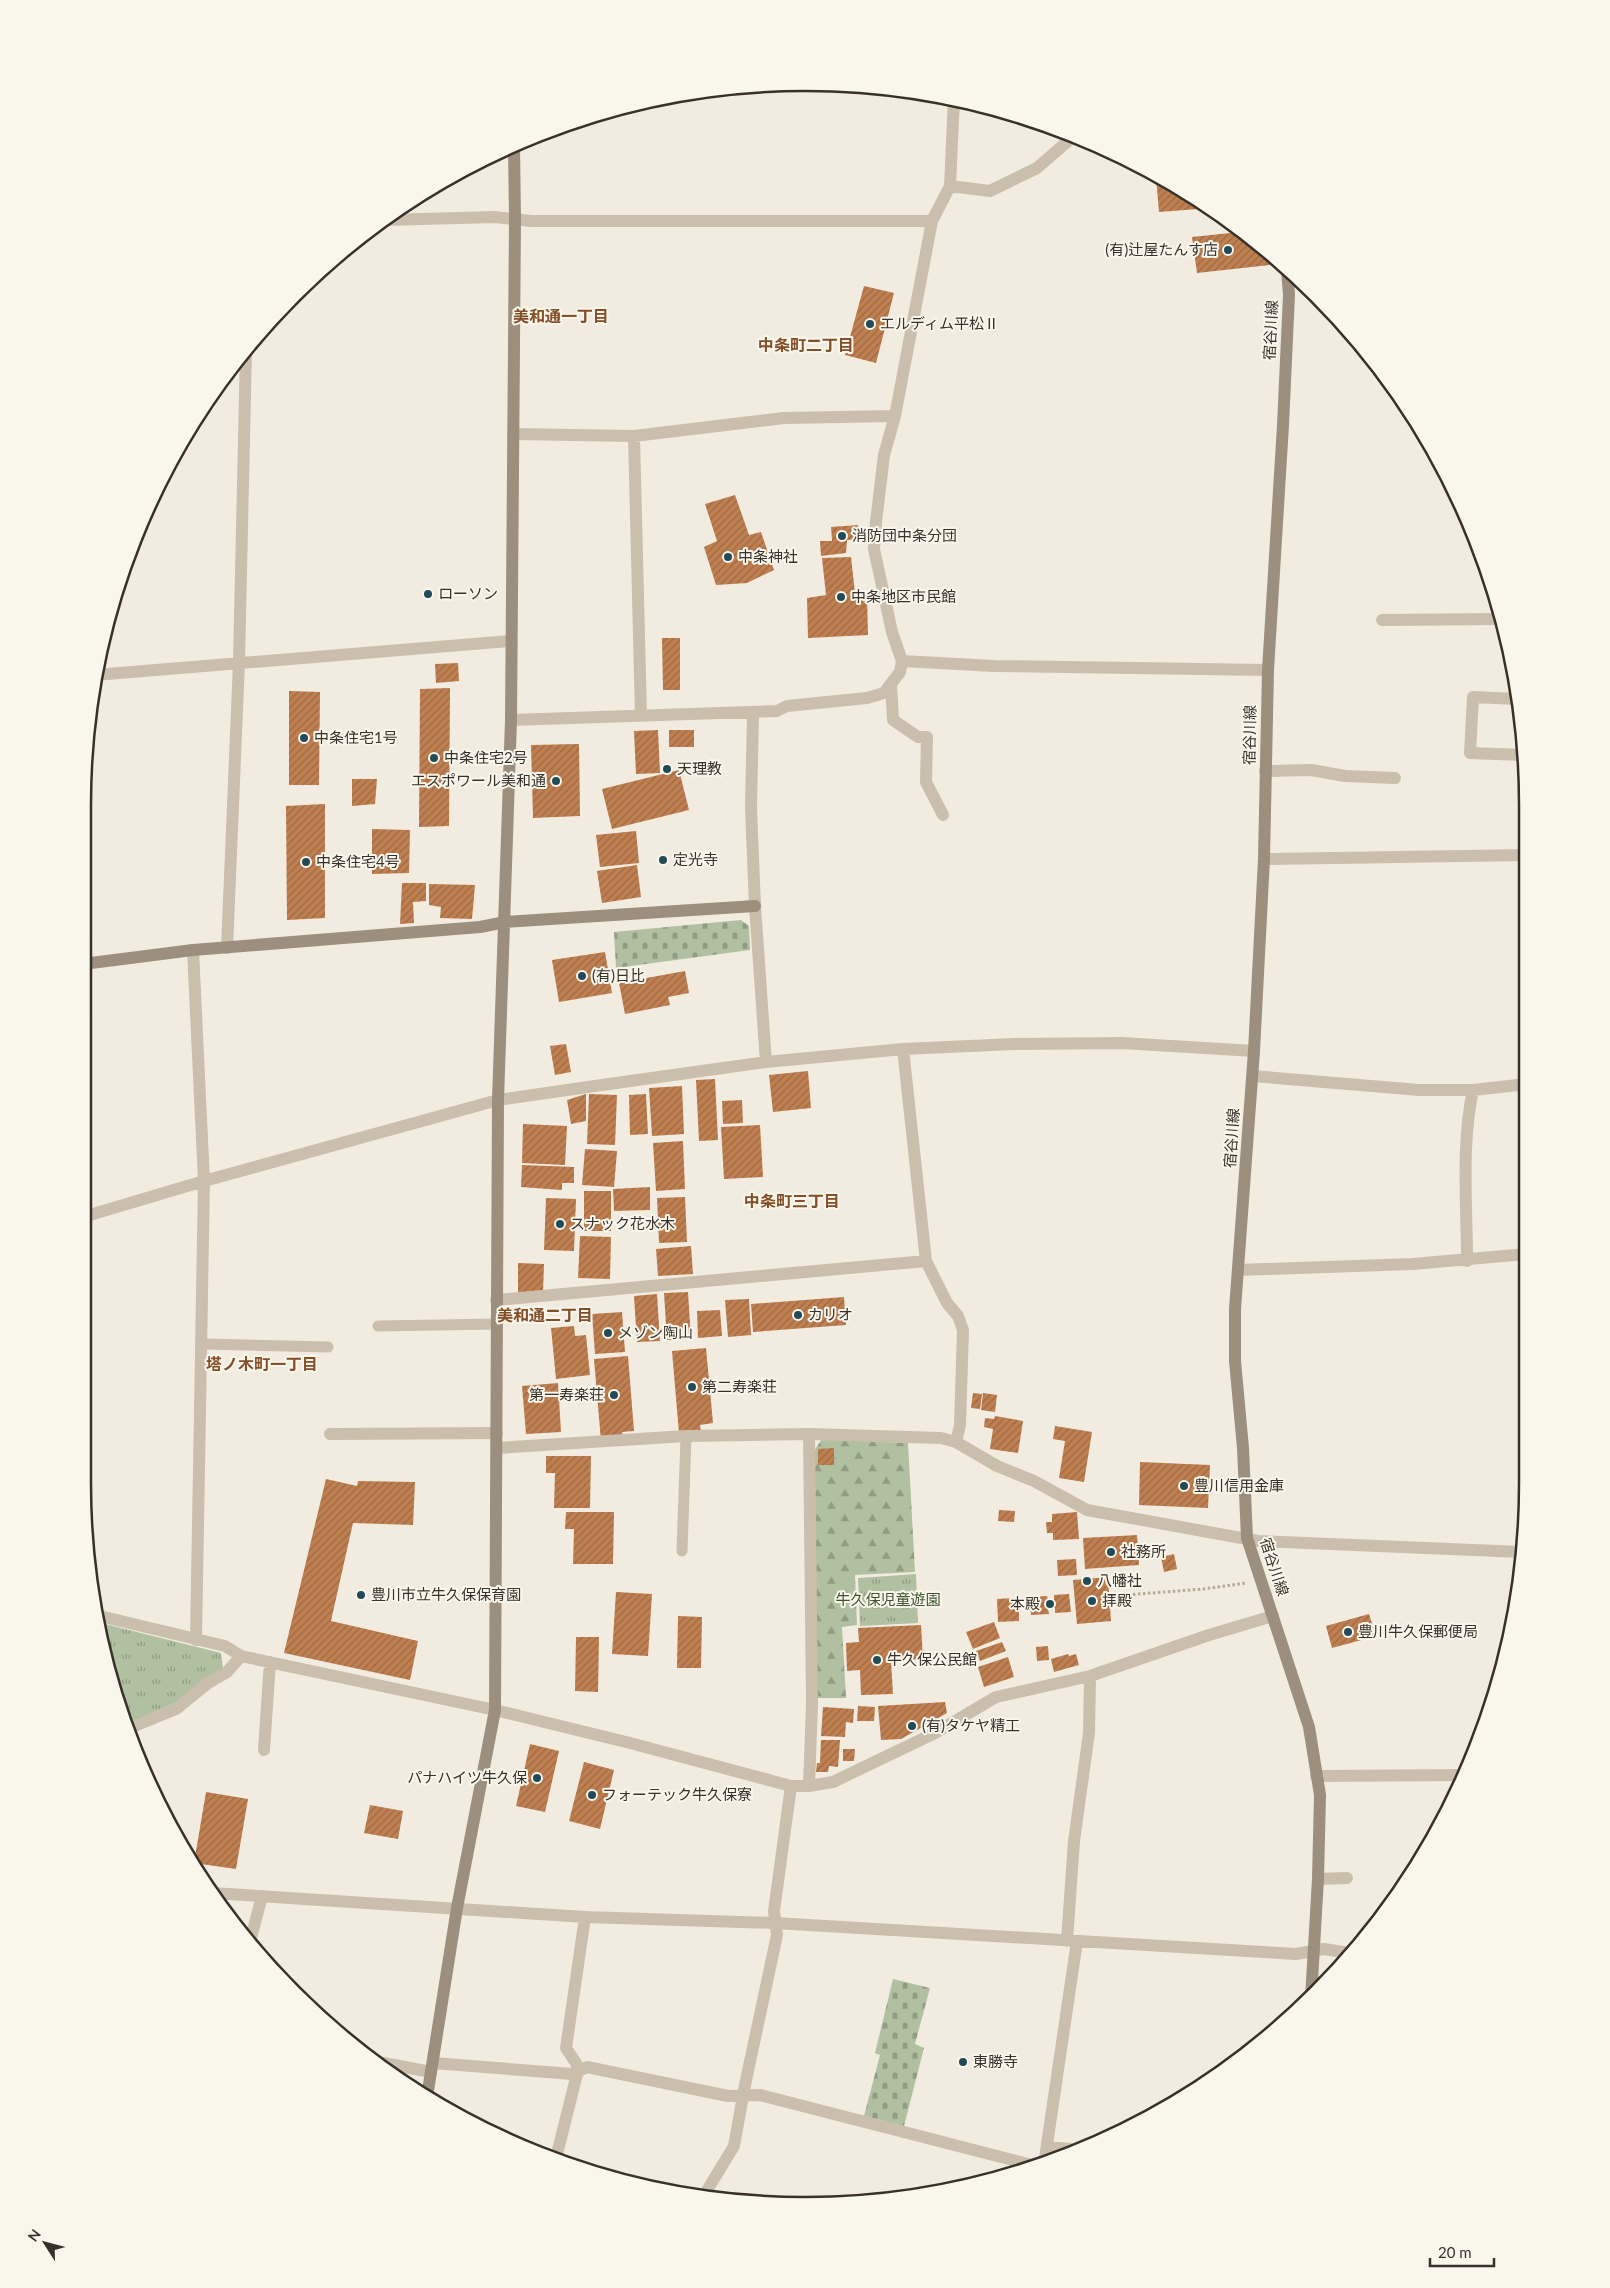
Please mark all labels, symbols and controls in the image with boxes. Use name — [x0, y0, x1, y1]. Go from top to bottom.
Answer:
place label: (有)辻屋たんす店 — [1105, 240, 1218, 258]
marker: (有)辻屋たんす店 — [1222, 244, 1234, 256]
street label: 宿谷川線 — [1259, 300, 1281, 360]
district label: 美和通一丁目 — [513, 306, 609, 325]
place label: エルディム平松Ⅱ — [880, 314, 999, 332]
marker: エルディム平松Ⅱ — [864, 318, 876, 330]
district label: 中条町二丁目 — [758, 335, 854, 354]
place label: 消防団中条分団 — [852, 526, 957, 544]
marker: 消防団中条分団 — [836, 530, 848, 542]
place label: 中条神社 — [738, 547, 798, 565]
marker: 中条神社 — [722, 551, 734, 563]
place label: ローソン — [438, 584, 498, 602]
place label: 中条地区市民館 — [851, 587, 956, 605]
marker: ローソン — [422, 588, 434, 600]
marker: 中条地区市民館 — [835, 591, 847, 603]
street label: 宿谷川線 — [1239, 705, 1259, 765]
place label: 中条住宅1号 — [314, 728, 398, 746]
marker: 中条住宅1号 — [298, 732, 310, 744]
place label: 中条住宅2号 — [444, 748, 528, 766]
marker: 中条住宅2号 — [428, 752, 440, 764]
place label: 天理教 — [677, 759, 722, 777]
marker: 天理教 — [661, 763, 673, 775]
place label: エスポワール美和通 — [411, 771, 546, 789]
marker: エスポワール美和通 — [550, 775, 562, 787]
place label: 定光寺 — [673, 850, 718, 868]
place label: 中条住宅4号 — [316, 852, 400, 870]
marker: 定光寺 — [657, 854, 669, 866]
marker: 中条住宅4号 — [300, 856, 312, 868]
place label: (有)日比 — [592, 966, 645, 984]
marker: (有)日比 — [576, 970, 588, 982]
street label: 宿谷川線 — [1220, 1107, 1242, 1168]
district label: 中条町三丁目 — [744, 1191, 840, 1210]
place label: スナック花水木 — [570, 1214, 675, 1232]
marker: スナック花水木 — [554, 1218, 566, 1230]
district label: 美和通二丁目 — [497, 1305, 593, 1324]
place label: カリオ — [808, 1305, 853, 1323]
marker: カリオ — [792, 1309, 804, 1321]
place label: メゾン陶山 — [618, 1323, 693, 1341]
marker: メゾン陶山 — [602, 1327, 614, 1339]
district label: 塔ノ木町一丁目 — [206, 1354, 318, 1373]
place label: 第二寿楽荘 — [702, 1377, 777, 1395]
marker: 第二寿楽荘 — [686, 1381, 698, 1393]
place label: 第一寿楽荘 — [529, 1385, 604, 1403]
marker: 第一寿楽荘 — [608, 1389, 620, 1401]
place label: 豊川信用金庫 — [1194, 1476, 1284, 1494]
marker: 豊川信用金庫 — [1178, 1480, 1190, 1492]
street label: 宿谷川線 — [1257, 1535, 1293, 1598]
place label: 社務所 — [1121, 1542, 1166, 1560]
marker: 社務所 — [1105, 1546, 1117, 1558]
place label: 八幡社 — [1097, 1571, 1142, 1589]
marker: 八幡社 — [1081, 1575, 1093, 1587]
place label: 豊川市立牛久保保育園 — [371, 1585, 521, 1603]
marker: 豊川市立牛久保保育園 — [355, 1589, 367, 1601]
park label: 牛久保児童遊園 — [835, 1590, 941, 1608]
place label: 拝殿 — [1102, 1591, 1132, 1609]
place label: 本殿 — [1010, 1594, 1040, 1612]
marker: 拝殿 — [1086, 1595, 1098, 1607]
marker: 本殿 — [1044, 1598, 1056, 1610]
place label: 豊川牛久保郵便局 — [1358, 1622, 1478, 1640]
marker: 豊川牛久保郵便局 — [1342, 1626, 1354, 1638]
place label: 牛久保公民館 — [887, 1650, 977, 1668]
marker: 牛久保公民館 — [871, 1654, 883, 1666]
place label: (有)タケヤ精工 — [922, 1716, 1020, 1734]
marker: (有)タケヤ精工 — [906, 1720, 918, 1732]
place label: パナハイツ牛久保 — [407, 1768, 527, 1786]
marker: パナハイツ牛久保 — [531, 1772, 543, 1784]
place label: フォーテック牛久保寮 — [602, 1785, 752, 1803]
marker: フォーテック牛久保寮 — [586, 1789, 598, 1801]
place label: 東勝寺 — [973, 2052, 1018, 2070]
marker: 東勝寺 — [957, 2056, 969, 2068]
north arrow — [20, 2218, 70, 2268]
text: N — [24, 2226, 44, 2244]
scale bar — [1430, 2236, 1494, 2268]
text: 20 m — [1438, 2243, 1472, 2261]

